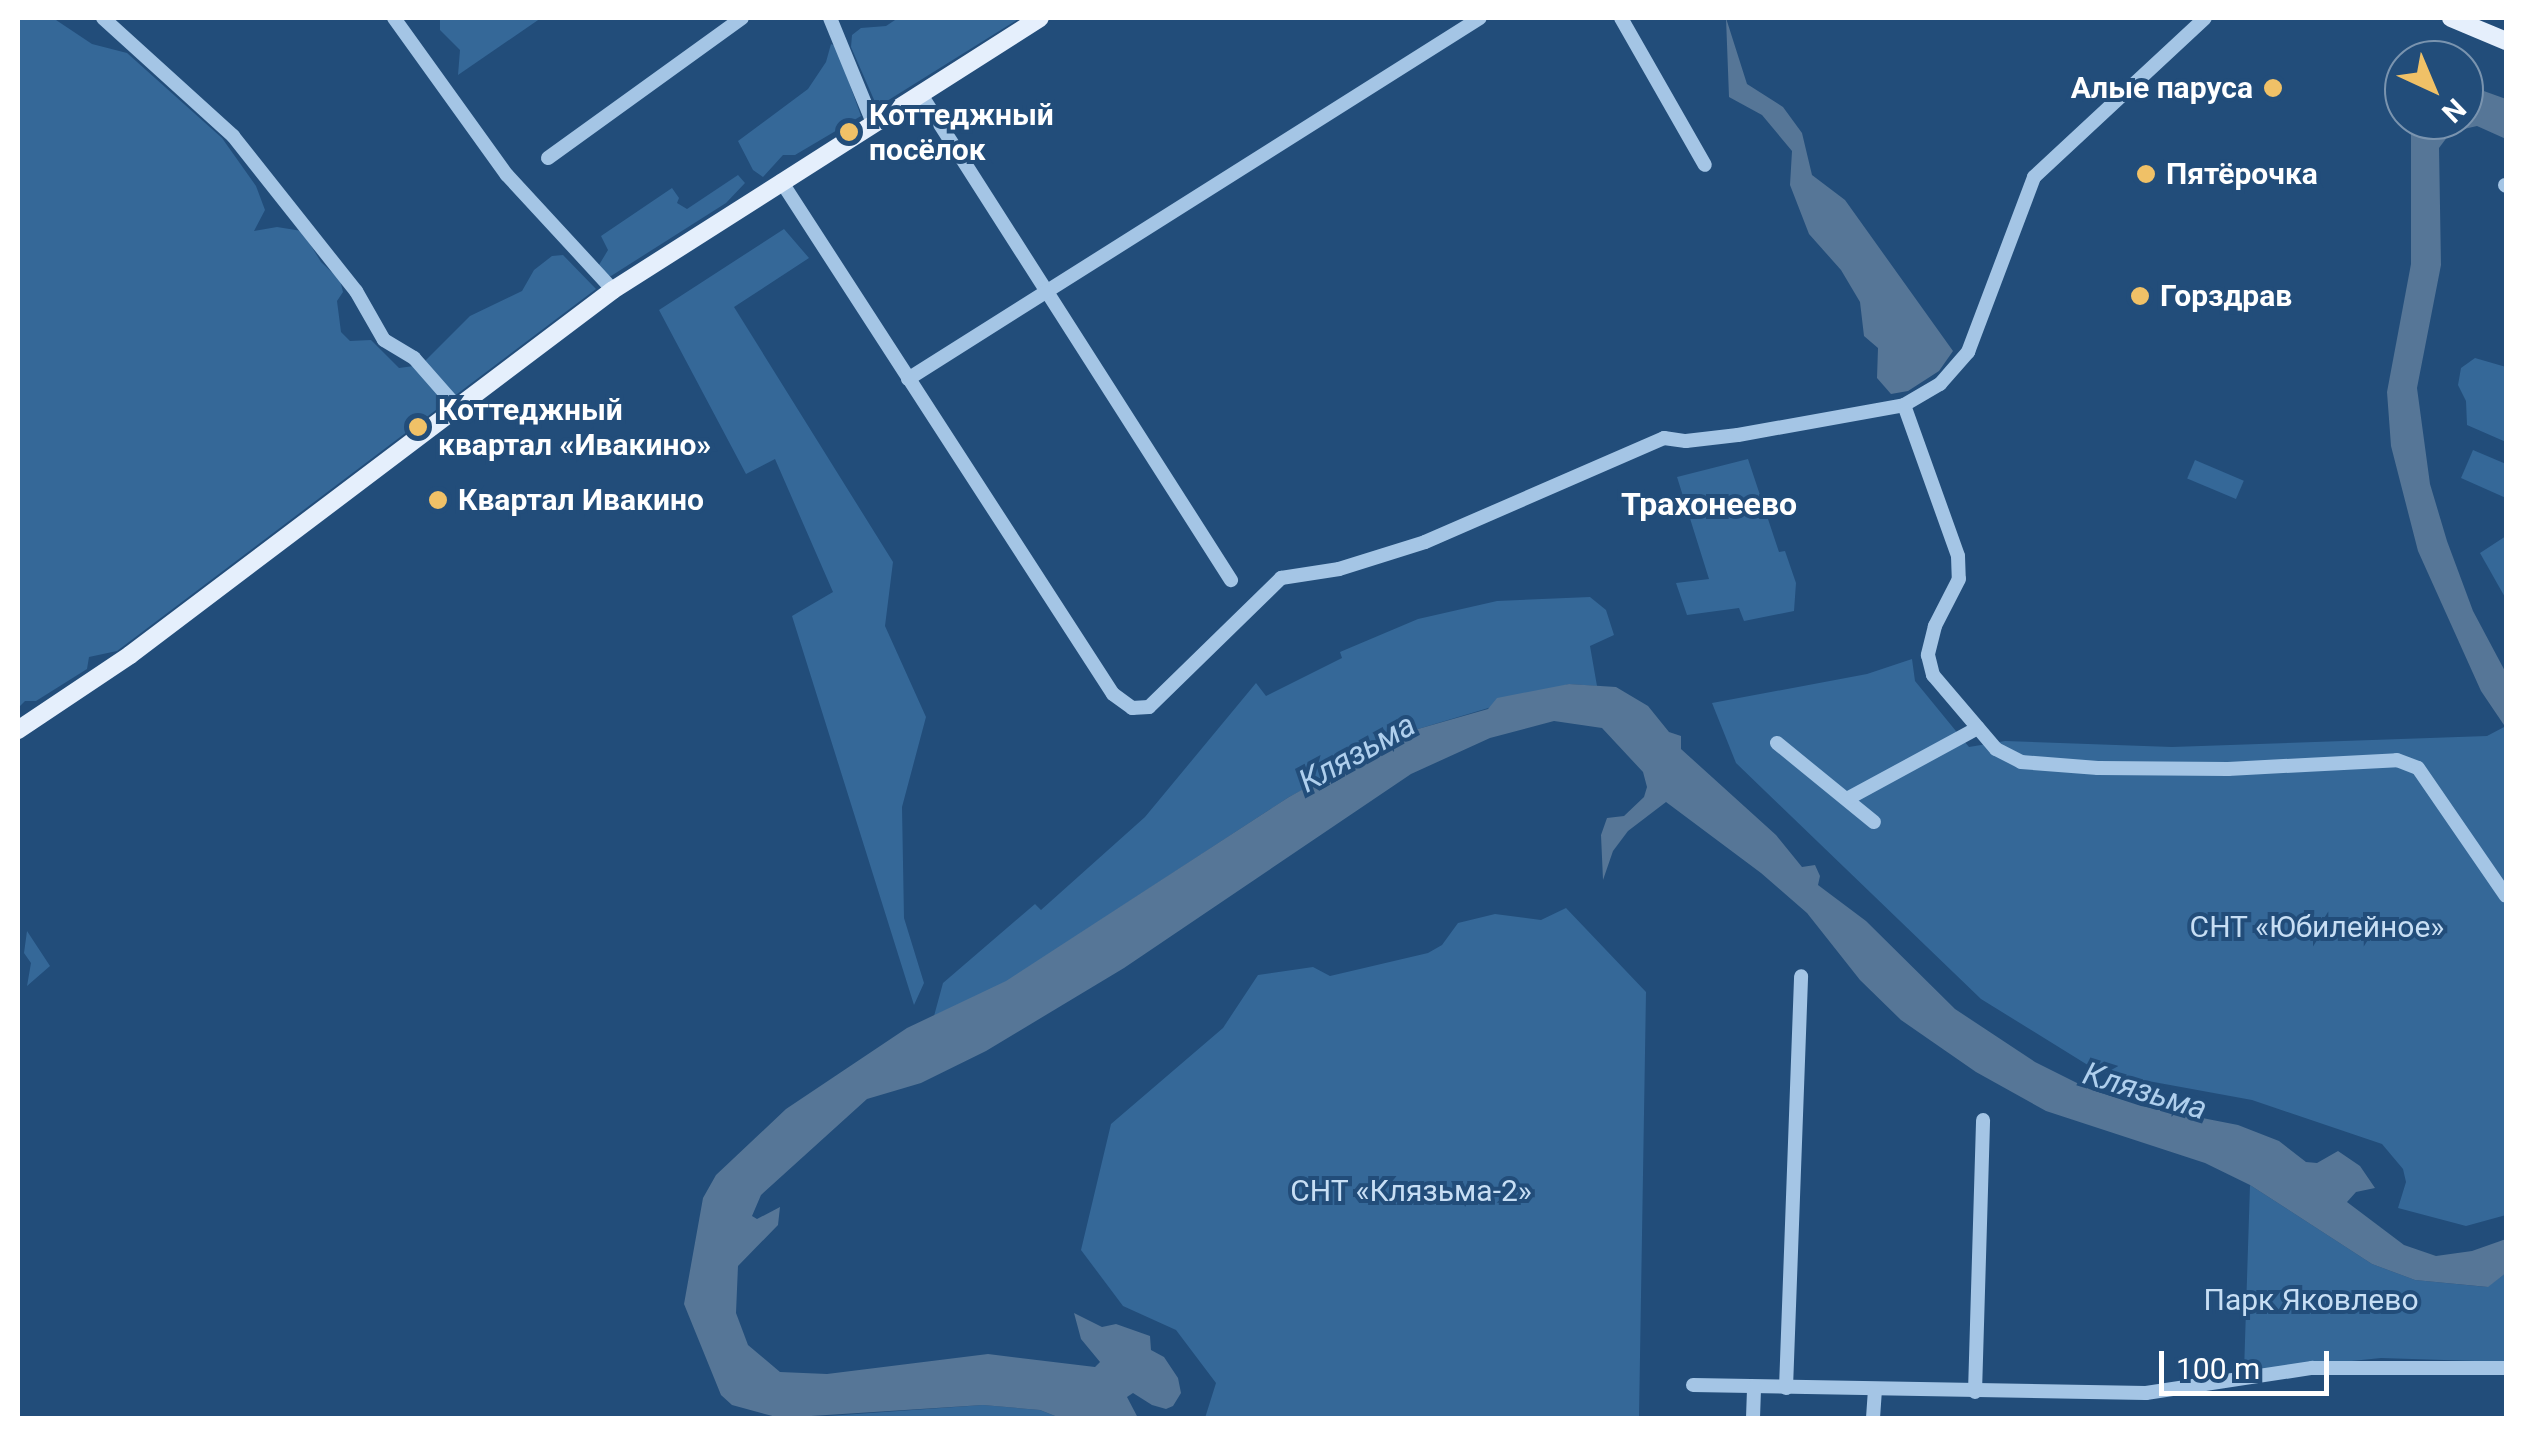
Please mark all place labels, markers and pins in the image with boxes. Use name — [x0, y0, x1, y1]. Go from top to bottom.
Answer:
place label: Алые паруса — [2071, 70, 2253, 106]
marker: Алые паруса — [2262, 77, 2284, 99]
place label: Коттеджный посёлок — [869, 97, 1054, 168]
marker: Коттеджный посёлок — [838, 121, 860, 143]
place label: Пятёрочка — [2166, 156, 2318, 192]
marker: Пятёрочка — [2135, 163, 2157, 185]
place label: Горздрав — [2160, 278, 2292, 314]
marker: Горздрав — [2129, 285, 2151, 307]
place label: Коттеджный квартал «Ивакино» — [438, 392, 711, 462]
marker: Коттеджный квартал «Ивакино» — [407, 416, 429, 438]
place label: Квартал Ивакино — [458, 482, 704, 518]
marker: Квартал Ивакино — [427, 489, 449, 511]

